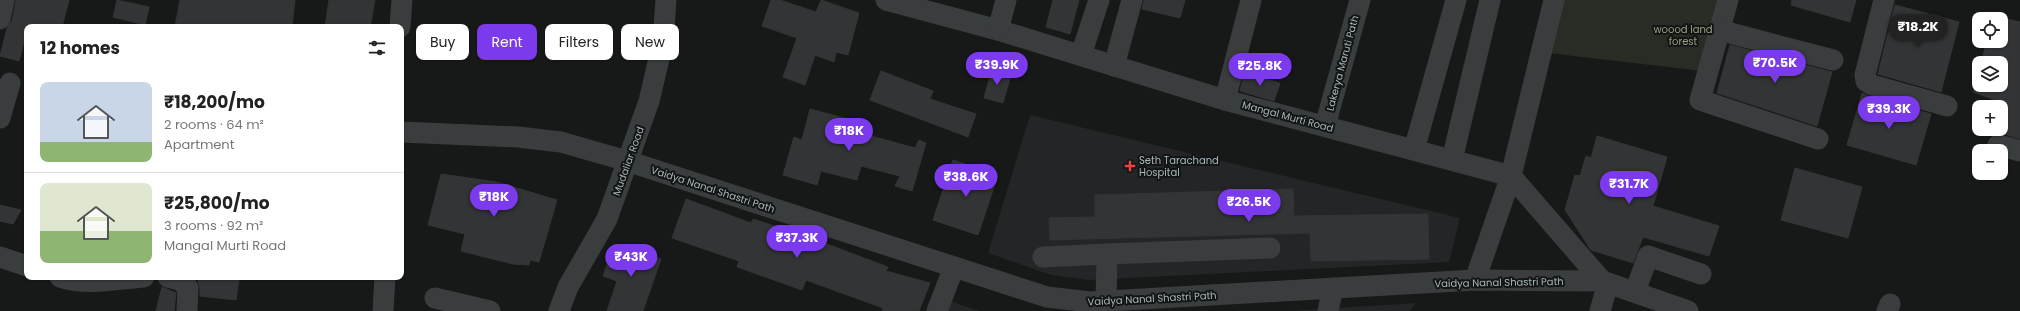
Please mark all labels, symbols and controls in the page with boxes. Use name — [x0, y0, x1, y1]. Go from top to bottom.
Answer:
map controls — [1972, 12, 2008, 180]
button: locate — [1972, 12, 2008, 48]
street label: Lakerya Maruti Path — [1323, 14, 1362, 112]
pin: ₹18.2K — [1885, 14, 1951, 48]
text: ₹18.2K — [1897, 17, 1939, 36]
park label: woood land forest — [1653, 22, 1713, 49]
chip: Buy — [416, 24, 469, 60]
chip: Rent — [477, 24, 537, 60]
chip: Filters — [545, 24, 613, 60]
chip: New — [621, 24, 679, 60]
text: 12 homes — [40, 36, 120, 60]
icon: filters — [366, 37, 388, 59]
pin: ₹70.5K — [1742, 50, 1808, 84]
pin: ₹39.9K — [964, 52, 1030, 86]
pin: ₹25.8K — [1227, 53, 1293, 87]
text: ₹70.5K — [1753, 53, 1797, 72]
text: ₹39.9K — [975, 55, 1019, 74]
text: ₹25.8K — [1238, 56, 1282, 75]
button: layers — [1972, 56, 2008, 92]
text: ₹18,200/mo — [164, 90, 265, 114]
pin: ₹39.3K — [1856, 96, 1922, 130]
street label: Mangal Murti Road — [1241, 97, 1335, 136]
icon: home — [72, 98, 120, 146]
text: ₹39.3K — [1867, 99, 1911, 118]
button: + — [1972, 100, 2008, 136]
text: 2 rooms · 64 m² — [164, 115, 264, 134]
pin: ₹18K — [825, 118, 873, 152]
text: ₹18K — [834, 121, 864, 140]
street label: Mudaliar Road — [609, 124, 648, 198]
text: Apartment — [164, 135, 234, 154]
button: − — [1972, 144, 2008, 180]
place label: Seth Tarachand Hospital — [1139, 153, 1219, 180]
marker: Seth Tarachand Hospital — [1124, 160, 1136, 172]
street label: Vaidya Nanal Shastri Path — [649, 162, 777, 217]
pin: ₹38.6K — [933, 164, 999, 198]
text: ₹38.6K — [943, 167, 989, 186]
pin: ₹31.7K — [1596, 171, 1662, 205]
text: ₹31.7K — [1609, 174, 1649, 193]
pin: ₹18K — [470, 184, 518, 218]
text: ₹18K — [479, 187, 509, 206]
pin: ₹26.5K — [1216, 189, 1282, 223]
text: ₹25,800/mo — [164, 191, 270, 215]
text: ₹26.5K — [1227, 192, 1271, 211]
icon: home — [72, 199, 120, 247]
text: 3 rooms · 92 m² — [164, 216, 263, 235]
pin: ₹37.3K — [764, 225, 830, 259]
text: ₹37.3K — [775, 228, 819, 247]
text: Mangal Murti Road — [164, 236, 286, 255]
pin: ₹43K — [607, 244, 655, 278]
text: ₹43K — [614, 247, 648, 266]
street label: Vaidya Nanal Shastri Path — [1434, 274, 1564, 291]
street label: Vaidya Nanal Shastri Path — [1087, 288, 1217, 309]

